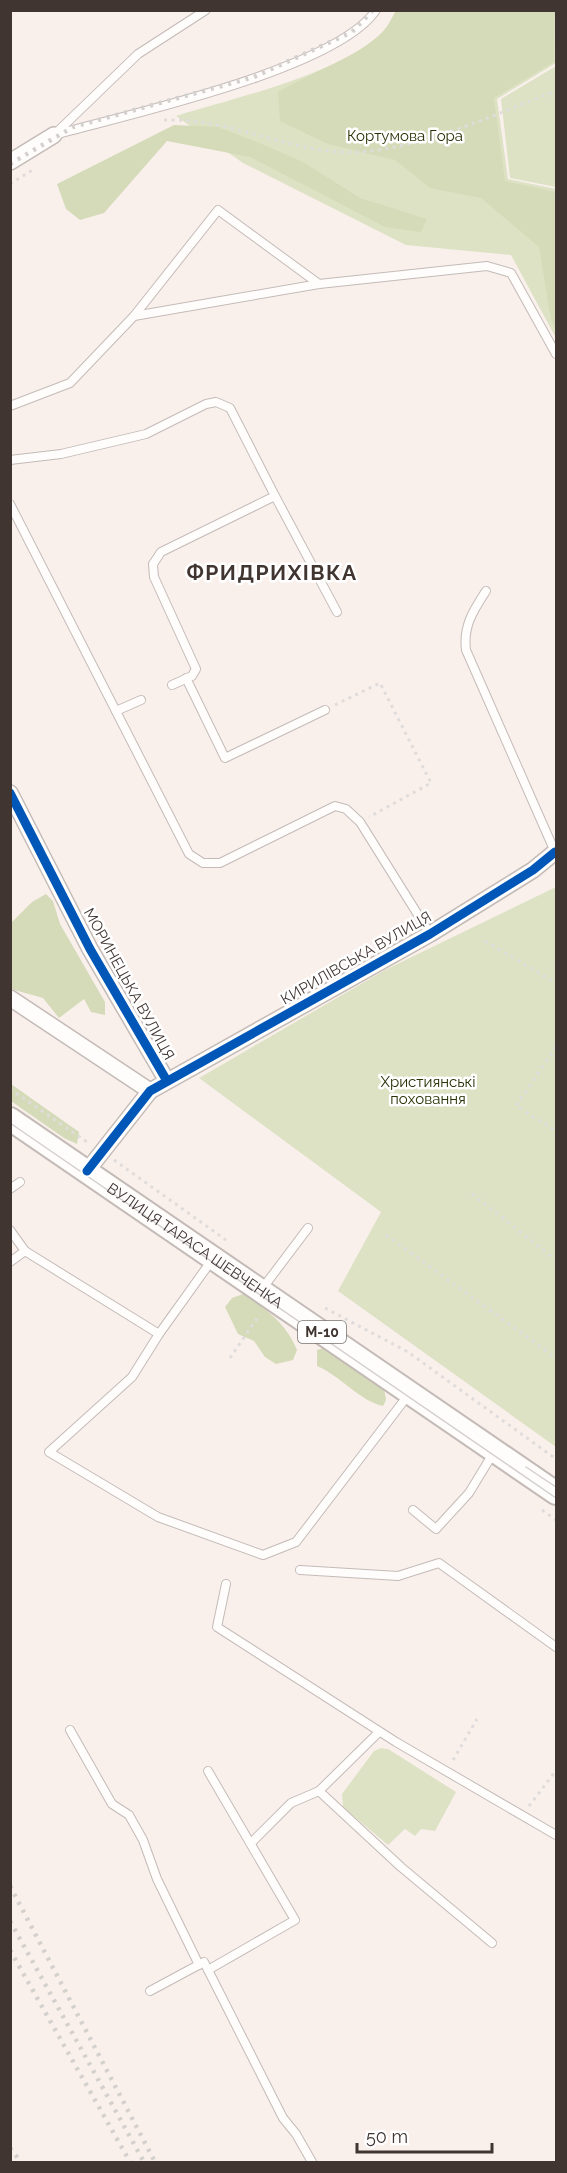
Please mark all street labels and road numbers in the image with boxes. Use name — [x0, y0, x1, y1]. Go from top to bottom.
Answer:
street label: МОРИНЕЦЬКА ВУЛИЦЯ — [80, 905, 178, 1063]
street label: КИРИЛІВСЬКА ВУЛИЦЯ — [278, 908, 434, 1008]
street label: ВУЛИЦЯ ТАРАСА ШЕВЧЕНКА — [104, 1179, 286, 1312]
road number: М-10 — [298, 1321, 346, 1343]

